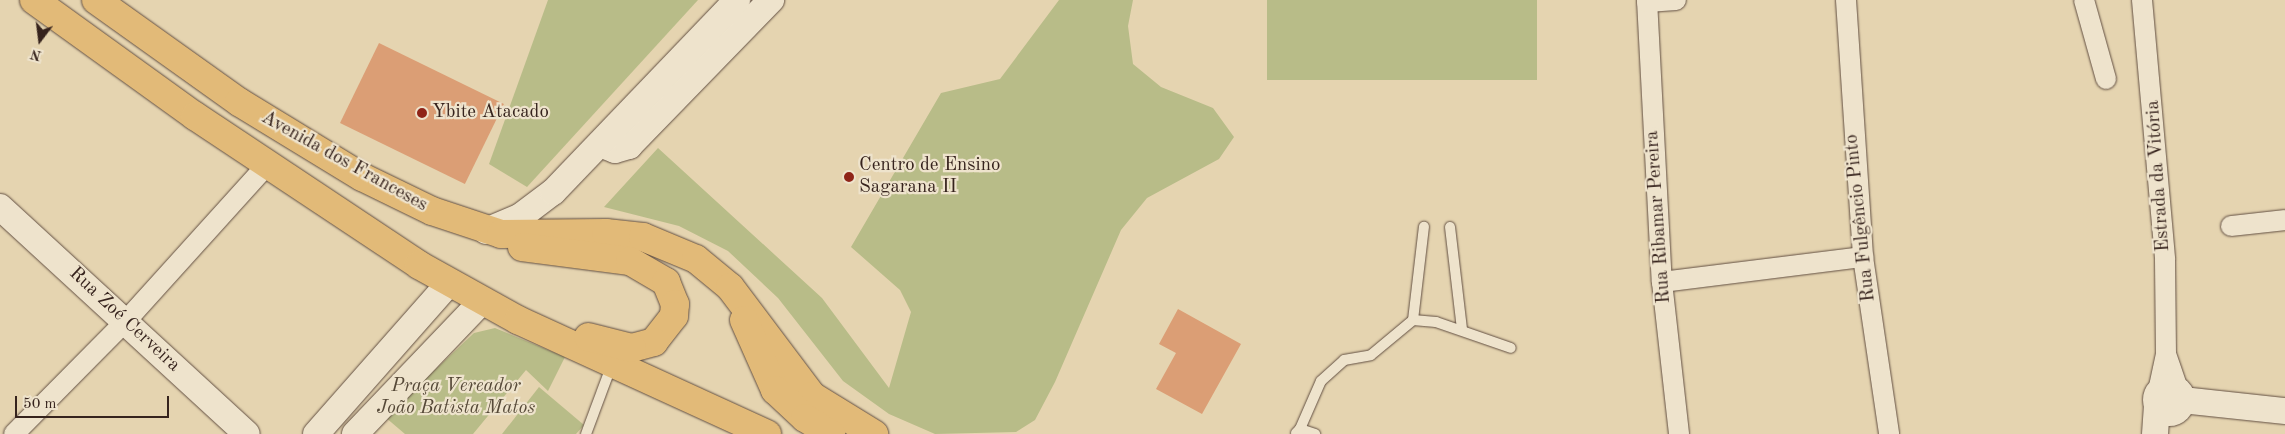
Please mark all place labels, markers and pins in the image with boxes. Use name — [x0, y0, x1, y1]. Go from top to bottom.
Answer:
place label: Ybite Atacado — [432, 102, 549, 124]
marker: Ybite Atacado — [416, 107, 428, 119]
place label: Centro de Ensino Sagarana II — [859, 155, 1000, 199]
marker: Centro de Ensino Sagarana II — [843, 171, 855, 183]

